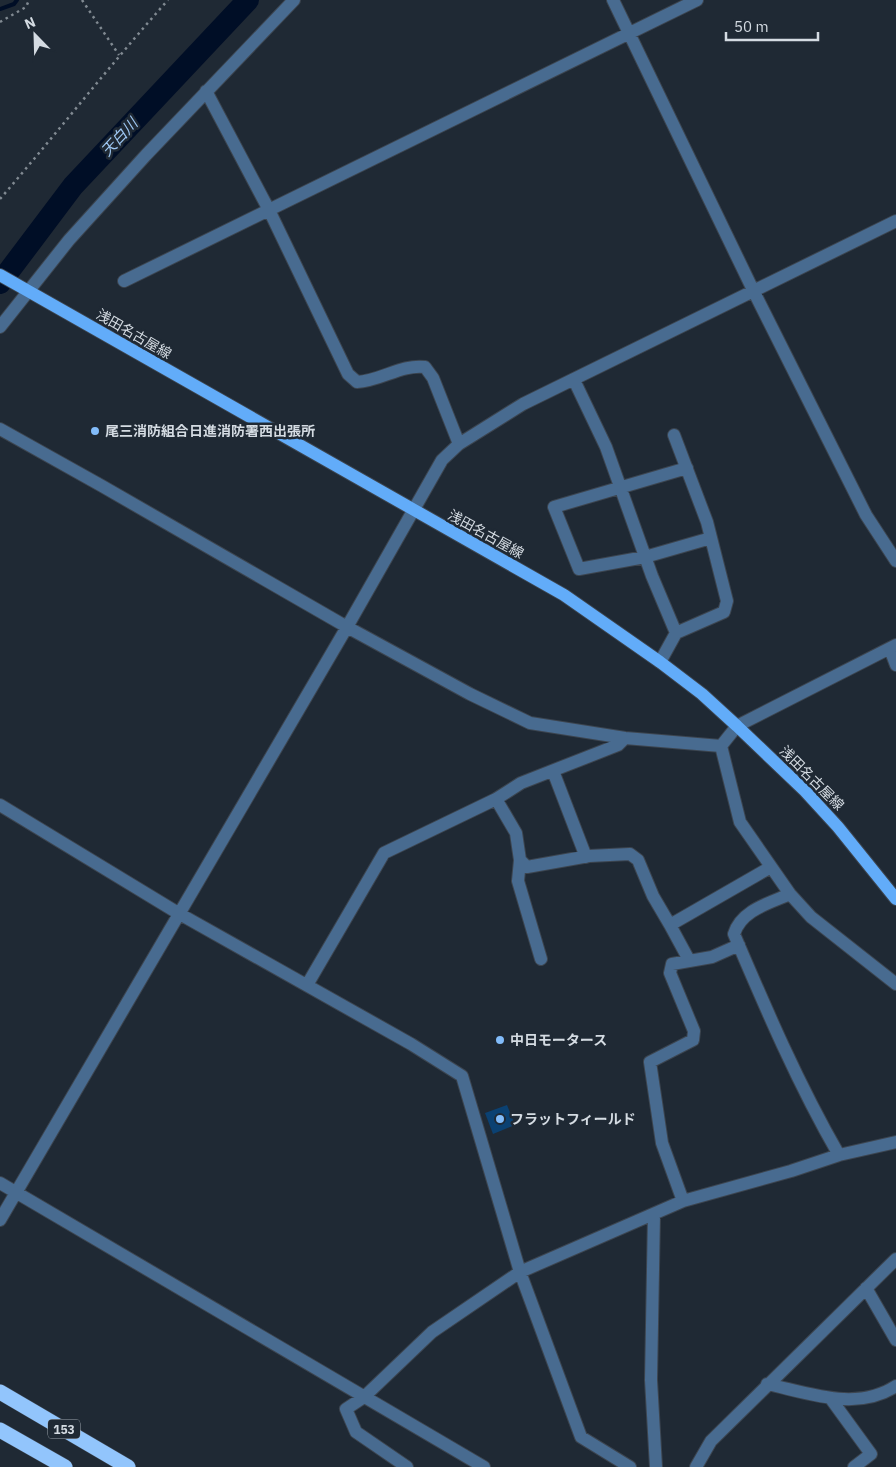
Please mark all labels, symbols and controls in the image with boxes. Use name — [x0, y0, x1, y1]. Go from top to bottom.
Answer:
north arrow — [10, 10, 60, 60]
scale bar — [726, 10, 818, 42]
text: N — [22, 13, 38, 33]
text: 50 m — [734, 17, 769, 36]
water label: 天白川 — [97, 113, 143, 160]
street label: 浅田名古屋線 — [93, 305, 175, 363]
place label: 尾三消防組合日進消防署西出張所 — [105, 422, 315, 440]
marker: 尾三消防組合日進消防署西出張所 — [89, 425, 101, 437]
street label: 浅田名古屋線 — [445, 506, 527, 562]
street label: 浅田名古屋線 — [776, 742, 848, 814]
place label: 中日モータース — [510, 1031, 607, 1049]
marker: 中日モータース — [494, 1034, 506, 1046]
place label: フラットフィールド — [510, 1110, 636, 1128]
marker: フラットフィールド — [494, 1113, 506, 1125]
road number: 153 — [48, 1420, 80, 1438]

